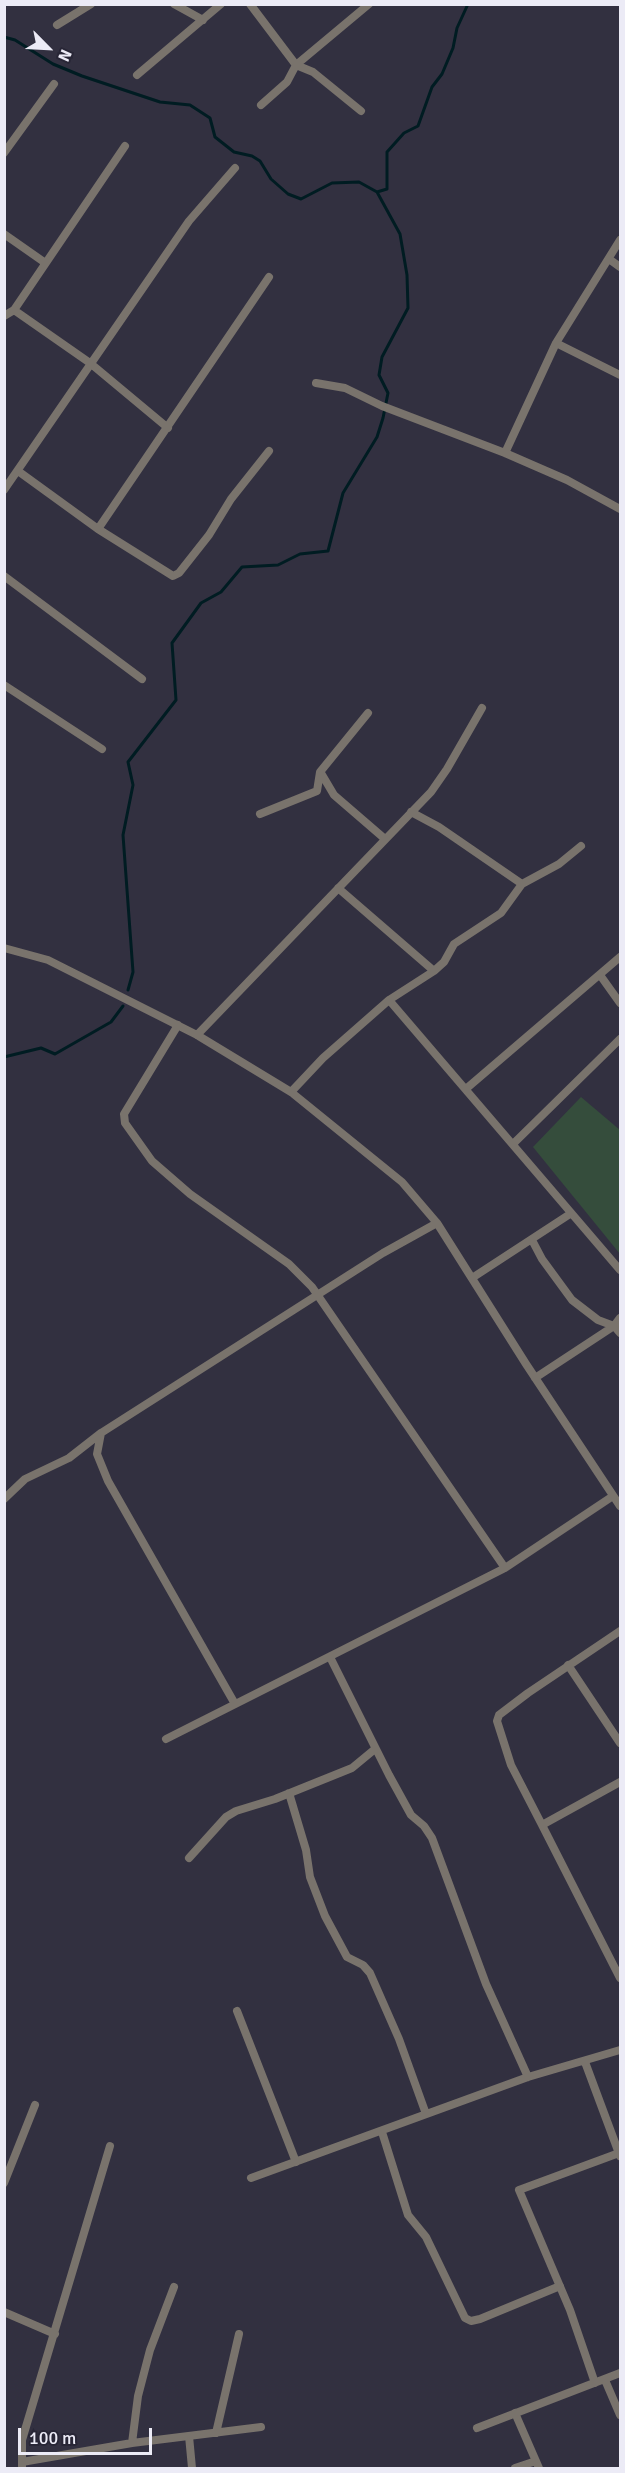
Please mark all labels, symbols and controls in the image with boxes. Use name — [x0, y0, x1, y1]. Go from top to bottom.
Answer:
north arrow — [18, 18, 78, 78]
text: N — [53, 46, 76, 64]
scale bar — [21, 2416, 154, 2454]
text: 100 m — [29, 2427, 76, 2449]

